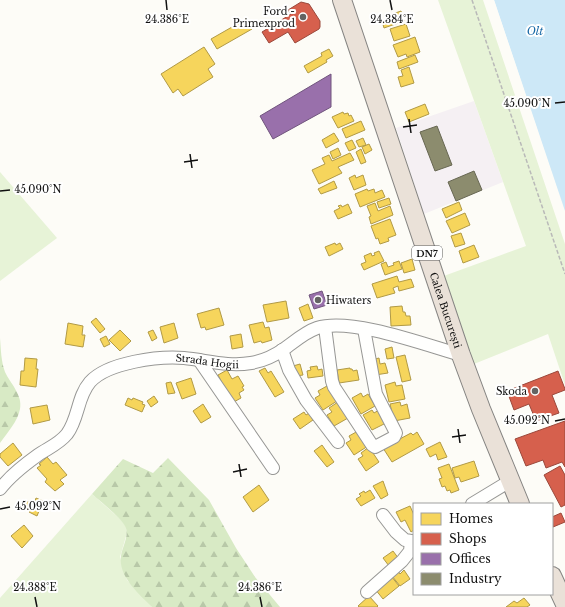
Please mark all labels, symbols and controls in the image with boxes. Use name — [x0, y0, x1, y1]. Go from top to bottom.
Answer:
place label: Ford - Primexprod — [233, 5, 295, 30]
marker: Ford - Primexprod — [298, 12, 308, 22]
text: 24.386°E — [145, 13, 189, 26]
text: 24.384°E — [370, 13, 414, 26]
water label: Olt — [527, 24, 543, 38]
text: 45.090°N — [503, 97, 551, 110]
text: 45.090°N — [14, 183, 62, 196]
road number: DN7 — [412, 246, 442, 260]
street label: Calea București — [427, 270, 465, 350]
place label: Hiwaters — [326, 294, 372, 307]
marker: Hiwaters — [313, 295, 323, 305]
street label: Strada Hogii — [175, 351, 239, 371]
place label: Skoda — [496, 385, 527, 398]
marker: Skoda — [530, 386, 540, 396]
text: 45.092°N — [504, 414, 550, 427]
text: 45.092°N — [15, 500, 61, 513]
legend — [413, 503, 553, 595]
text: Homes — [449, 511, 493, 526]
text: Shops — [449, 531, 486, 546]
text: Offices — [449, 551, 491, 566]
text: Industry — [449, 571, 502, 586]
text: 24.388°E — [13, 581, 57, 594]
text: 24.386°E — [238, 581, 282, 594]

